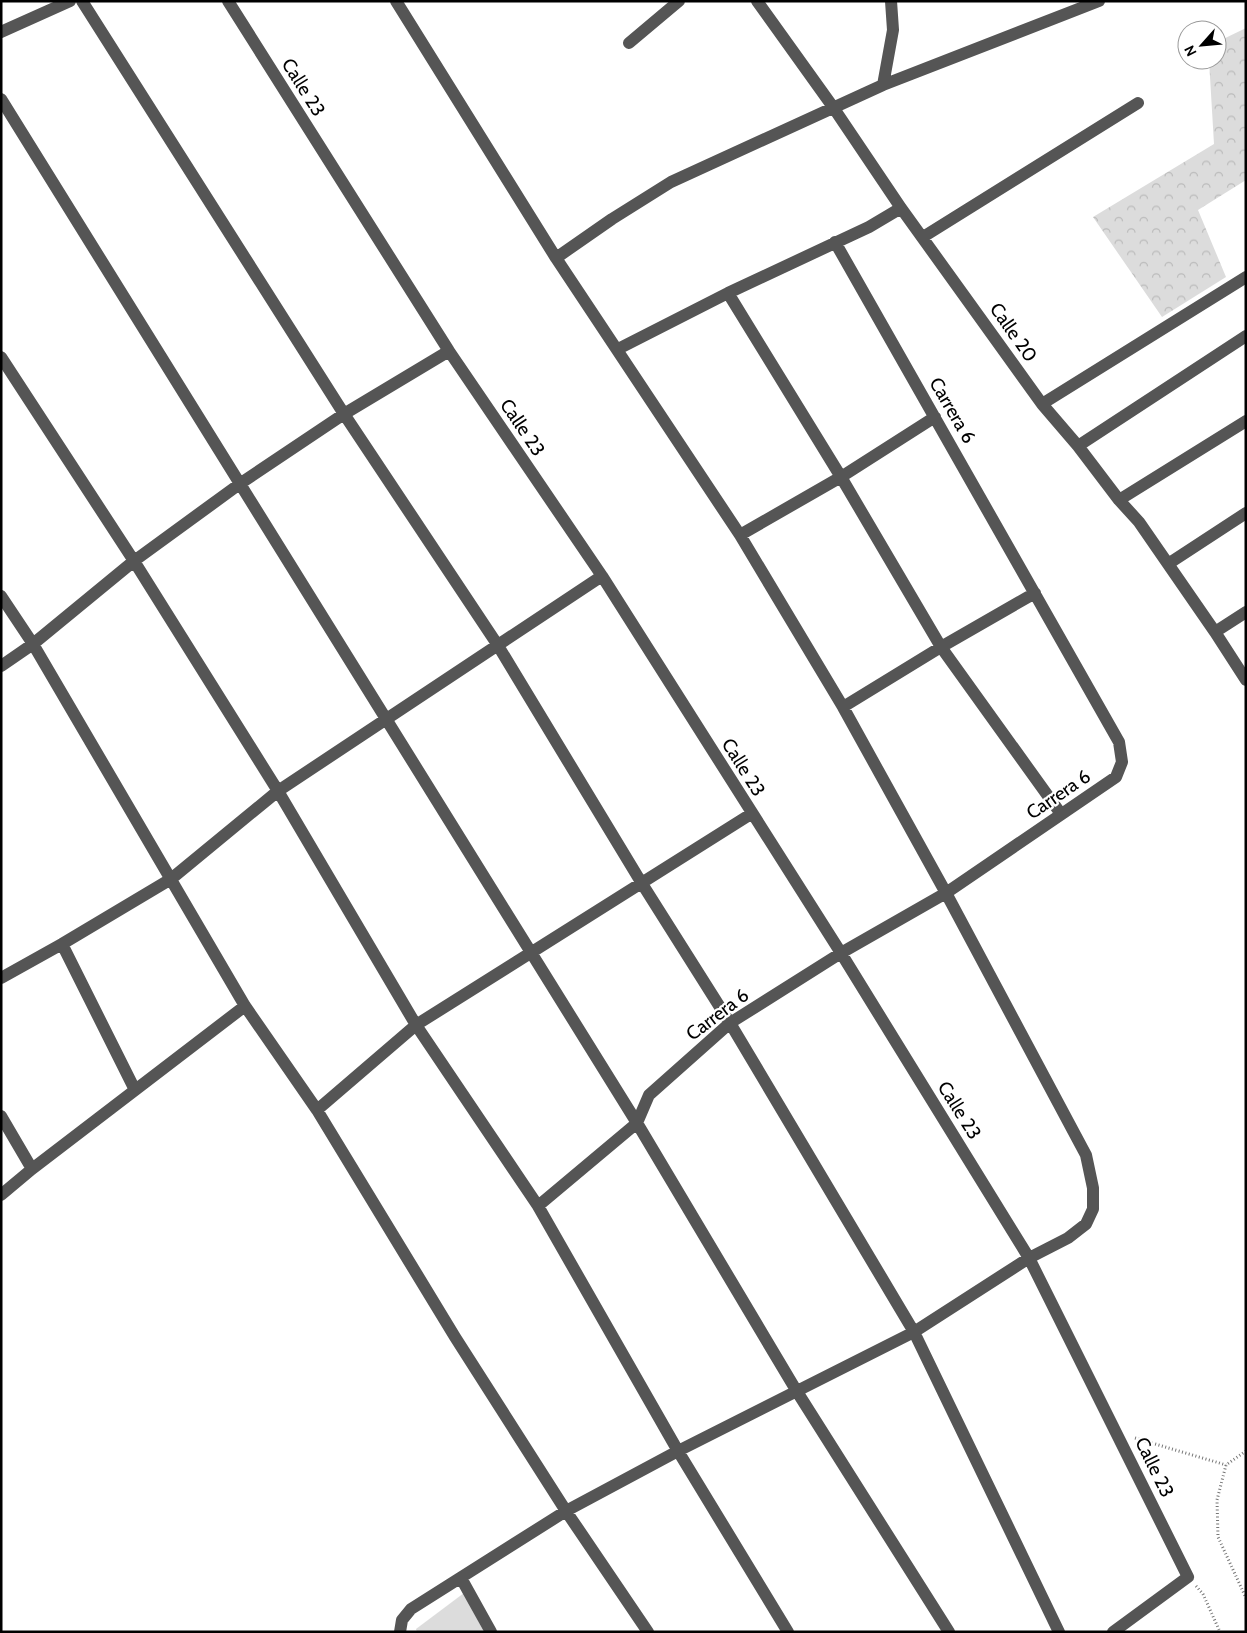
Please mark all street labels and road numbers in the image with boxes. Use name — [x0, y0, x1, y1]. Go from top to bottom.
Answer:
street label: Calle 23 — [277, 54, 330, 120]
street label: Calle 20 — [985, 298, 1042, 366]
street label: Carrera 6 — [925, 373, 981, 447]
street label: Calle 23 — [495, 394, 550, 460]
street label: Calle 23 — [717, 734, 770, 800]
street label: Carrera 6 — [1022, 765, 1095, 824]
street label: Carrera 6 — [681, 983, 753, 1045]
street label: Calle 23 — [933, 1077, 986, 1143]
street label: Calle 23 — [1130, 1433, 1179, 1501]

